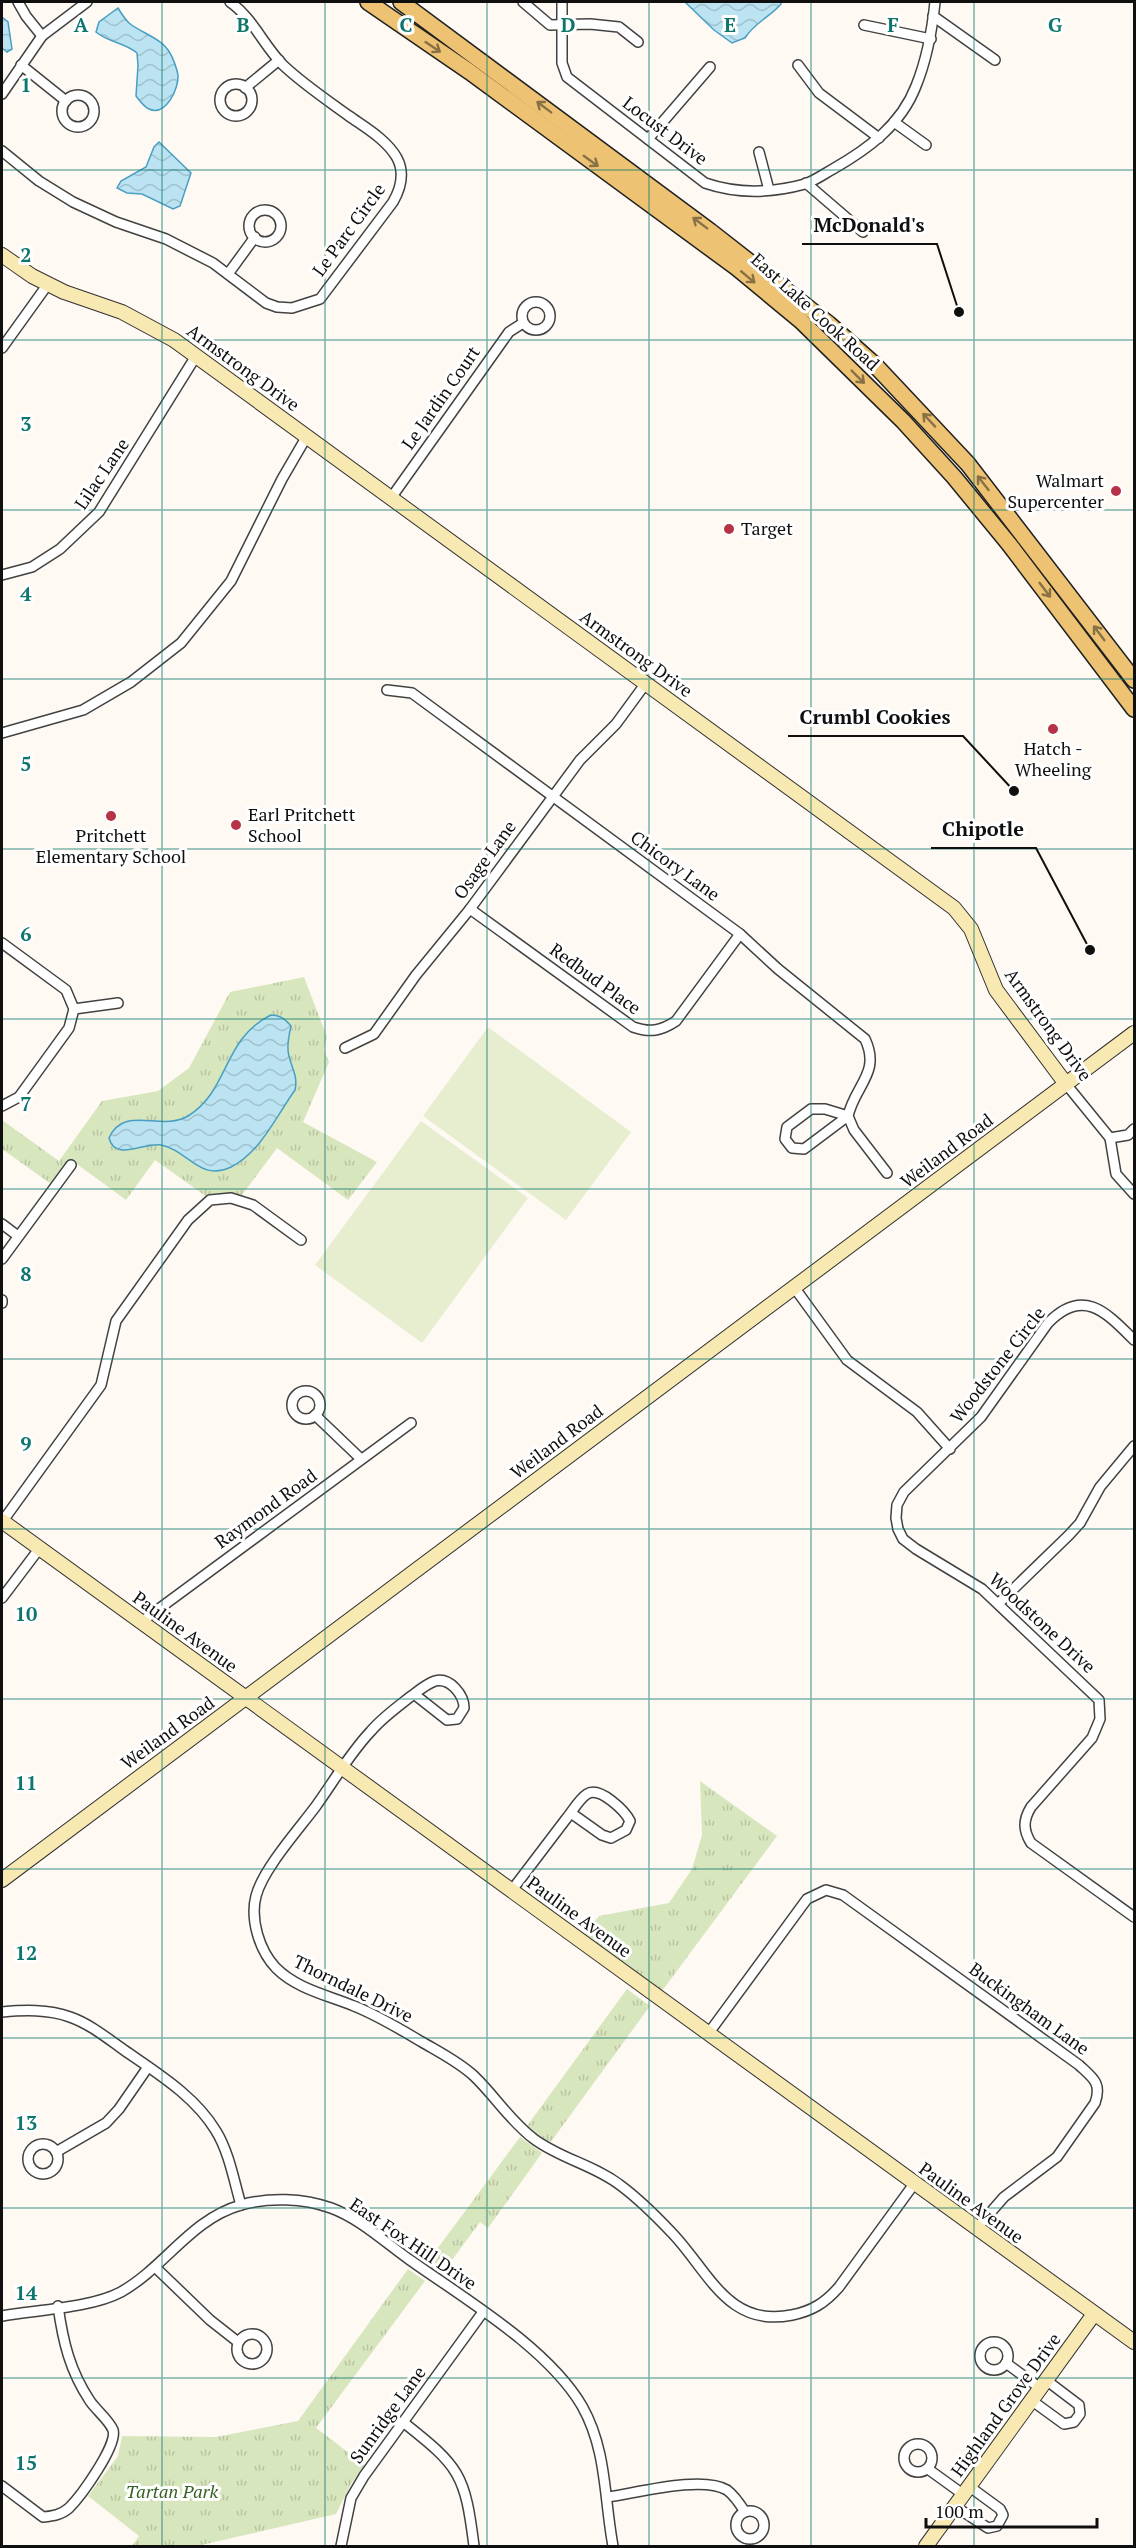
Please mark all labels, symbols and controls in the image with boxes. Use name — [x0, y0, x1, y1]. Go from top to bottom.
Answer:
text: A — [74, 11, 89, 38]
text: B — [237, 11, 250, 38]
text: C — [399, 11, 413, 38]
text: D — [561, 11, 575, 38]
text: E — [724, 11, 736, 38]
text: F — [887, 11, 899, 38]
text: G — [1048, 11, 1062, 38]
one-way arrow — [424, 41, 441, 53]
text: 1 — [20, 71, 32, 98]
street label: Locust Drive — [618, 90, 713, 170]
one-way arrow — [536, 101, 552, 113]
one-way arrow — [583, 154, 599, 167]
street label: Le Parc Circle — [306, 178, 390, 281]
callout: McDonald's — [802, 206, 937, 244]
text: McDonald's — [813, 211, 925, 238]
one-way arrow — [692, 217, 708, 230]
text: 2 — [20, 241, 32, 268]
street label: East Lake Cook Road — [746, 247, 885, 375]
one-way arrow — [740, 270, 756, 283]
street label: Armstrong Drive — [183, 318, 305, 416]
street label: Le Jardin Court — [396, 341, 485, 454]
one-way arrow — [851, 370, 866, 384]
text: 3 — [20, 410, 32, 437]
one-way arrow — [922, 413, 936, 428]
street label: Lilac Lane — [68, 433, 134, 514]
place label: Walmart Supercenter — [1007, 468, 1104, 513]
one-way arrow — [976, 475, 989, 491]
marker: Walmart Supercenter — [1109, 484, 1123, 498]
place label: Target — [741, 516, 793, 540]
marker: Target — [722, 522, 736, 536]
text: 4 — [20, 580, 32, 607]
one-way arrow — [1038, 582, 1051, 598]
street label: Armstrong Drive — [576, 604, 698, 702]
one-way arrow — [1093, 626, 1105, 642]
callout: Crumbl Cookies — [788, 698, 963, 736]
text: Crumbl Cookies — [800, 703, 950, 730]
marker: Hatch - Wheeling — [1046, 722, 1060, 736]
place label: Hatch - Wheeling — [1015, 736, 1092, 781]
text: 5 — [20, 750, 32, 777]
place label: Earl Pritchett School — [248, 802, 356, 847]
marker: Pritchett Elementary School — [104, 809, 118, 823]
callout: Chipotle — [931, 810, 1036, 848]
street label: Osage Lane — [447, 815, 521, 904]
text: Chipotle — [942, 815, 1024, 842]
marker: Earl Pritchett School — [229, 818, 243, 832]
place label: Pritchett Elementary School — [36, 823, 186, 868]
street label: Chicory Lane — [626, 825, 725, 906]
text: 6 — [20, 920, 32, 947]
street label: Redbud Place — [545, 937, 646, 1019]
street label: Armstrong Drive — [1000, 963, 1098, 1085]
text: 7 — [20, 1090, 32, 1117]
street label: Weiland Road — [895, 1108, 997, 1193]
text: 8 — [20, 1260, 32, 1287]
street label: Woodstone Circle — [944, 1301, 1050, 1427]
street label: Weiland Road — [505, 1399, 607, 1484]
text: 9 — [20, 1430, 32, 1457]
street label: Raymond Road — [210, 1463, 321, 1553]
street label: Woodstone Drive — [984, 1567, 1101, 1678]
street label: Pauline Avenue — [129, 1585, 243, 1677]
text: 10 — [15, 1600, 37, 1627]
street label: Weiland Road — [116, 1690, 219, 1774]
text: 11 — [15, 1769, 37, 1796]
street label: Pauline Avenue — [523, 1870, 637, 1962]
text: 12 — [15, 1939, 37, 1966]
street label: Thorndale Drive — [290, 1949, 417, 2027]
street label: Buckingham Lane — [965, 1956, 1094, 2060]
text: 13 — [15, 2109, 37, 2136]
street label: Pauline Avenue — [915, 2156, 1029, 2248]
street label: East Fox Hill Drive — [345, 2192, 482, 2295]
text: 14 — [15, 2279, 38, 2306]
street label: Highland Grove Drive — [945, 2328, 1066, 2481]
street label: Sunridge Lane — [344, 2361, 431, 2468]
text: 15 — [15, 2449, 37, 2476]
park label: Tartan Park — [126, 2479, 219, 2503]
scale bar — [926, 2491, 1097, 2529]
text: 100 m — [935, 2499, 984, 2523]

